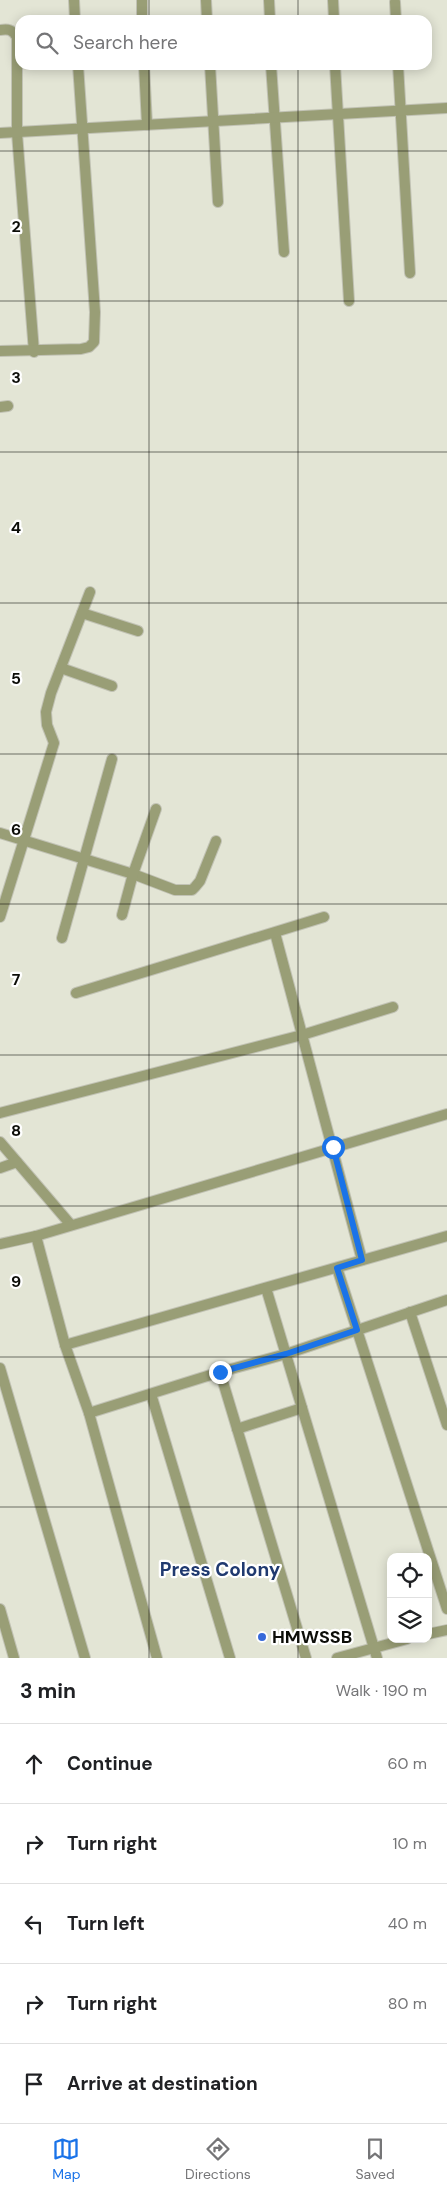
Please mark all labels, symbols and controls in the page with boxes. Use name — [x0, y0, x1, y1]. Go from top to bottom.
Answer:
search box — [15, 15, 432, 70]
icon: search — [33, 29, 61, 57]
text: Search here — [73, 30, 178, 55]
text: 2 — [11, 216, 21, 237]
text: 3 — [11, 367, 21, 388]
text: 4 — [11, 517, 21, 538]
text: 5 — [11, 668, 21, 689]
text: 6 — [11, 819, 21, 840]
text: 7 — [12, 969, 21, 990]
text: 8 — [11, 1120, 21, 1141]
route start — [322, 1136, 345, 1159]
text: 9 — [11, 1271, 21, 1292]
route end — [209, 1361, 232, 1384]
map controls — [387, 1553, 432, 1643]
button: locate — [387, 1553, 432, 1598]
district label: Press Colony — [160, 1557, 281, 1582]
button: layers — [387, 1598, 432, 1643]
place label: HMWSSB — [272, 1625, 352, 1649]
marker: HMWSSB — [256, 1631, 268, 1643]
text: 3 min — [20, 1677, 76, 1705]
text: Walk · 190 m — [336, 1680, 427, 1701]
icon: ahead — [20, 1750, 48, 1778]
text: Continue — [67, 1751, 153, 1776]
text: 60 m — [387, 1753, 427, 1774]
icon: right — [20, 1830, 48, 1858]
text: Turn right — [67, 1831, 157, 1856]
text: 10 m — [393, 1833, 427, 1854]
icon: left — [20, 1910, 48, 1938]
text: Turn left — [67, 1911, 145, 1936]
text: 40 m — [388, 1913, 427, 1934]
icon: right — [20, 1990, 48, 2018]
text: Turn right — [67, 1991, 157, 2016]
text: 80 m — [388, 1993, 427, 2014]
icon: arrive — [20, 2070, 48, 2098]
text: Arrive at destination — [67, 2071, 258, 2096]
tab: Map — [52, 2135, 80, 2183]
tab: Directions — [185, 2135, 251, 2183]
tab: Saved — [355, 2135, 395, 2183]

